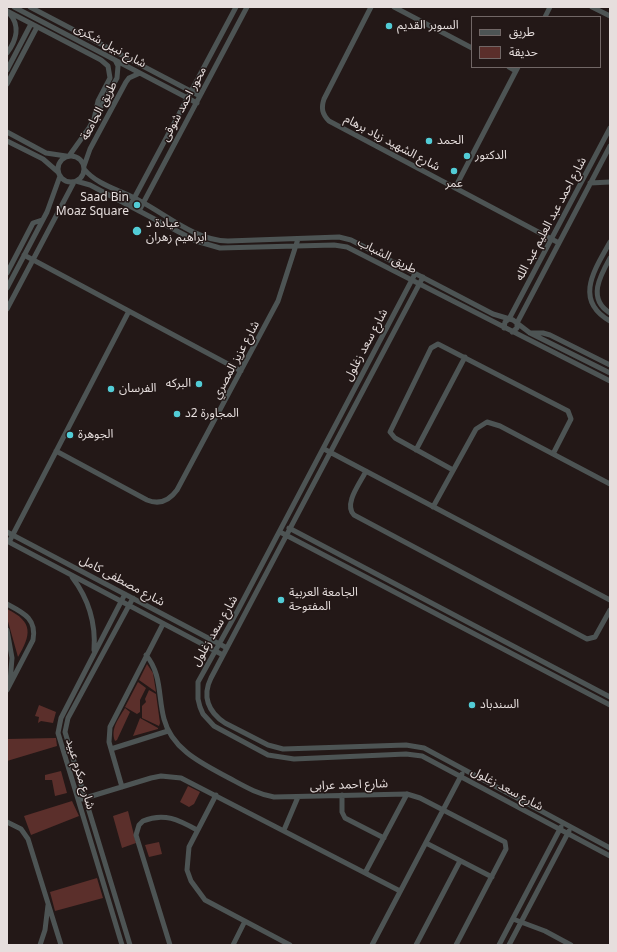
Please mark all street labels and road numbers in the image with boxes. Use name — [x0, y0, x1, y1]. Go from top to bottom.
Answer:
street label: شارع نبيل شكرى — [71, 21, 149, 71]
street label: محور احمد شوقى — [158, 64, 210, 144]
street label: طريق الجامعة — [78, 79, 120, 143]
street label: شارع الشهيد زياد برهام — [342, 112, 442, 174]
street label: شارع احمد عبد العليم عبد الله — [512, 155, 590, 283]
street label: طريق الشباب — [355, 235, 419, 277]
street label: شارع سعد زغلول — [341, 307, 391, 383]
street label: شارع عزيز المصري — [209, 318, 263, 402]
street label: شارع مصطفى كامل — [77, 553, 167, 609]
street label: شارع سعد زغلول — [189, 593, 241, 669]
street label: شارع مكرم عبيد — [62, 737, 98, 811]
street label: شارع سعد زغلول — [469, 764, 545, 814]
street label: شارع احمد عرابى — [310, 776, 388, 794]

